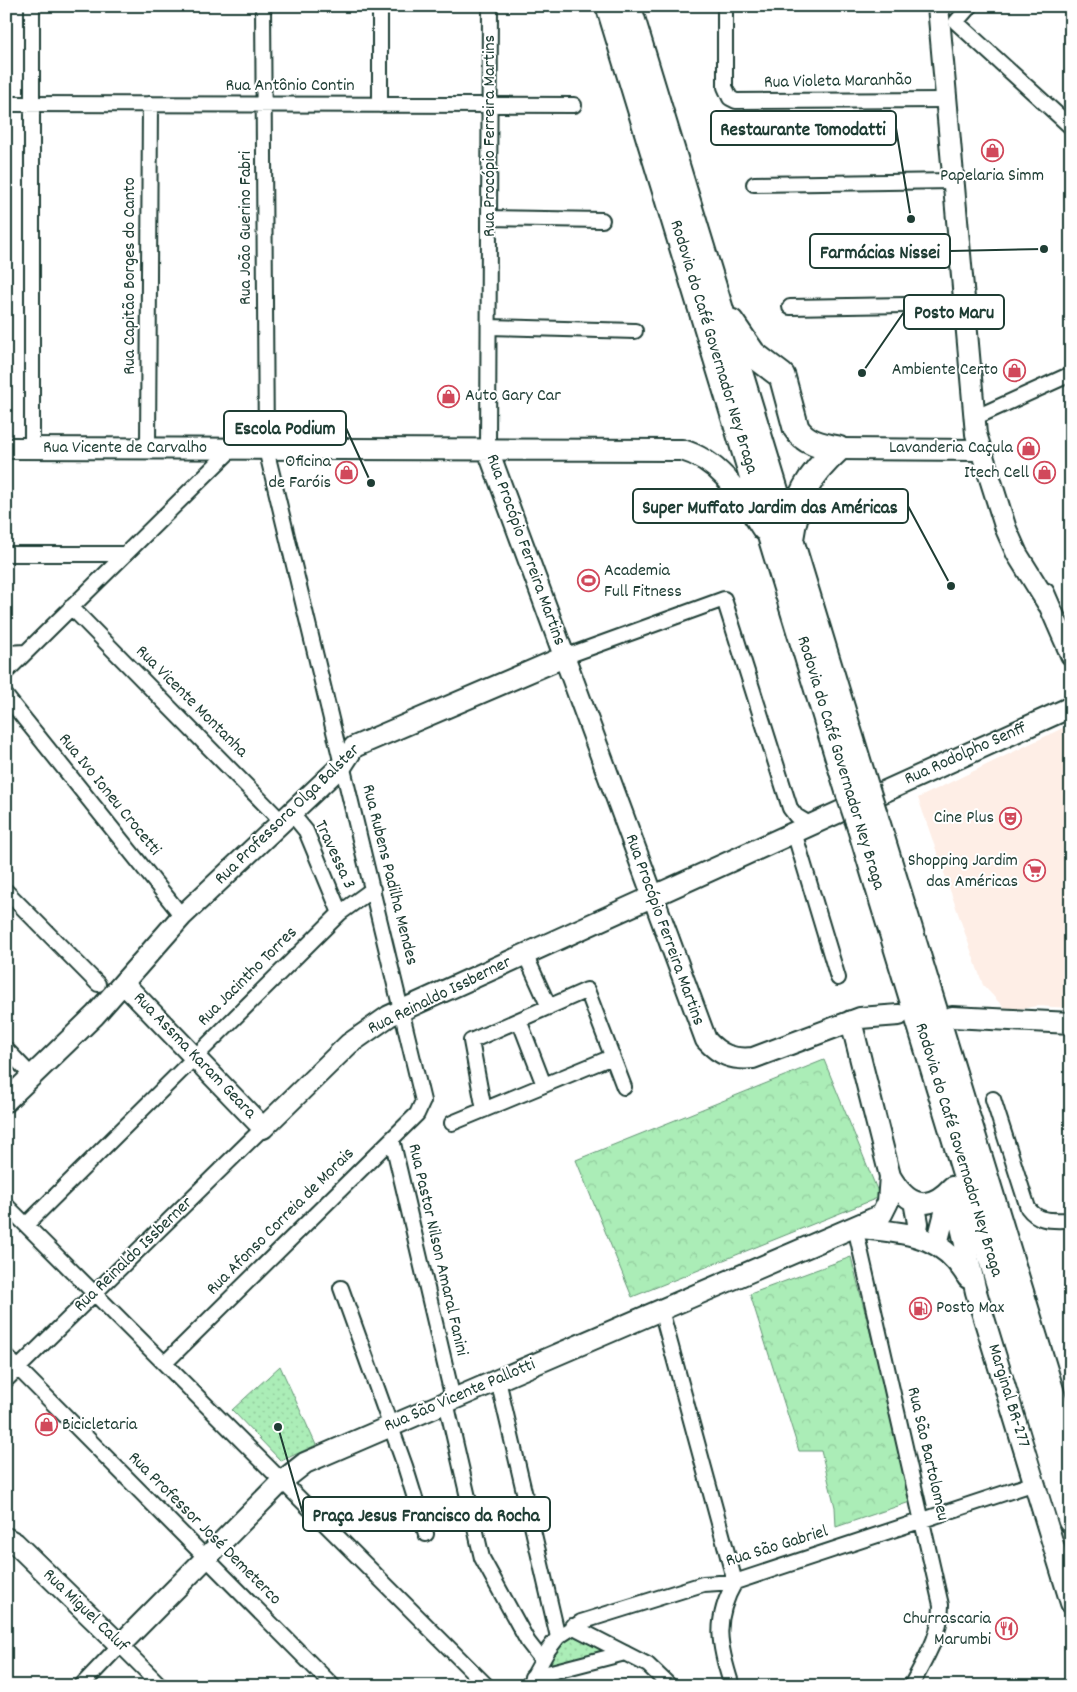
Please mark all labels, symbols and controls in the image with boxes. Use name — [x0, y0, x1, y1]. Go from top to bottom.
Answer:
street label: Rua Procópio Ferreira Martins — [478, 35, 503, 237]
street label: Rua Violeta Maranhão — [764, 68, 912, 96]
street label: Rua Antônio Contin — [225, 74, 355, 99]
callout: Restaurante Tomodatti — [711, 111, 896, 145]
text: Restaurante Tomodatti — [720, 118, 886, 145]
shop icon: Papelaria Simm — [980, 139, 1004, 163]
street label: Rua João Guerino Fabri — [234, 151, 259, 305]
place label: Papelaria Simm — [940, 164, 1044, 189]
street label: Rua Capitão Borges do Canto — [118, 177, 143, 375]
street label: Rodovia do Café Governador Ney Braga — [662, 217, 764, 477]
callout: Farmácias Nissei — [810, 234, 950, 268]
text: Farmácias Nissei — [820, 241, 941, 268]
callout: Posto Maru — [904, 295, 1004, 329]
text: Posto Maru — [914, 301, 994, 328]
place label: Ambiente Certo — [892, 358, 998, 383]
shop icon: Ambiente Certo — [1002, 358, 1026, 382]
shop icon: Auto Gary Car — [437, 384, 461, 408]
place label: Auto Gary Car — [465, 384, 561, 409]
callout: Escola Podium — [224, 411, 346, 445]
text: Escola Podium — [234, 417, 336, 444]
street label: Rua Vicente de Carvalho — [43, 436, 207, 461]
place label: Lavanderia Caçula — [889, 436, 1014, 461]
shop icon: Lavanderia Caçula — [1017, 436, 1041, 460]
place label: Oficina de Faróis — [268, 450, 332, 496]
street label: Rua Procópio Ferreira Martins — [479, 451, 571, 649]
shop icon: Oficina de Faróis — [335, 460, 359, 484]
place label: Itech Cell — [964, 461, 1030, 486]
shop icon: Itech Cell — [1033, 461, 1057, 485]
callout: Super Muffato Jardim das Américas — [633, 489, 908, 523]
text: Super Muffato Jardim das Américas — [642, 496, 898, 523]
place label: Academia Full Fitness — [604, 559, 682, 605]
sports icon: Academia Full Fitness — [576, 569, 600, 593]
street label: Rodovia do Café Governador Ney Braga — [789, 633, 891, 893]
street label: Rua Vicente Montanha — [129, 640, 253, 764]
street label: Rua Rodolpho Senff — [901, 716, 1031, 792]
street label: Rua Ivo Ioneu Crocetti — [52, 728, 166, 862]
street label: Rua Professora Olga Balster — [210, 738, 367, 891]
street label: Rua Rubens Padilha Mendes — [354, 782, 424, 968]
place label: Cine Plus — [934, 806, 994, 831]
theatre icon: Cine Plus — [998, 806, 1022, 830]
street label: Travessa 3 — [307, 816, 361, 894]
street label: Rua Procópio Ferreira Martins — [618, 831, 710, 1029]
place label: Shopping Jardim das Américas — [908, 849, 1018, 895]
supermarket icon: Shopping Jardim das Américas — [1022, 859, 1046, 883]
street label: Rua Jacintho Torres — [192, 921, 304, 1033]
street label: Rua Reinaldo Issberner — [364, 950, 516, 1042]
street label: Rua Assma Karam Geara — [127, 987, 262, 1125]
street label: Rodovia do Café Governador Ney Braga — [907, 1020, 1009, 1280]
street label: Rua Pastor Nilson Amaral Fanini — [400, 1141, 474, 1359]
street label: Rua Afonso Correia de Morais — [201, 1142, 361, 1302]
street label: Rua Reinaldo Issberner — [69, 1191, 199, 1318]
fuel station icon: Posto Max — [908, 1296, 932, 1320]
place label: Posto Max — [936, 1296, 1005, 1321]
street label: Marginal BR-277 — [980, 1341, 1036, 1451]
street label: Rua São Vicente Pallotti — [381, 1353, 539, 1439]
street label: Rua São Bartolomeu — [899, 1385, 955, 1523]
shop icon: Bicicletaria — [34, 1413, 58, 1437]
place label: Bicicletaria — [62, 1413, 138, 1438]
street label: Rua Professor José Demeterco — [122, 1447, 286, 1611]
callout: Praça Jesus Francisco da Rocha — [303, 1497, 550, 1531]
text: Praça Jesus Francisco da Rocha — [312, 1504, 541, 1531]
street label: Rua São Gabriel — [723, 1519, 832, 1574]
street label: Rua Miguel Caluf — [37, 1564, 134, 1659]
place label: Churrascaria Marumbi — [903, 1607, 992, 1653]
restaurant icon: Churrascaria Marumbi — [995, 1617, 1019, 1641]

